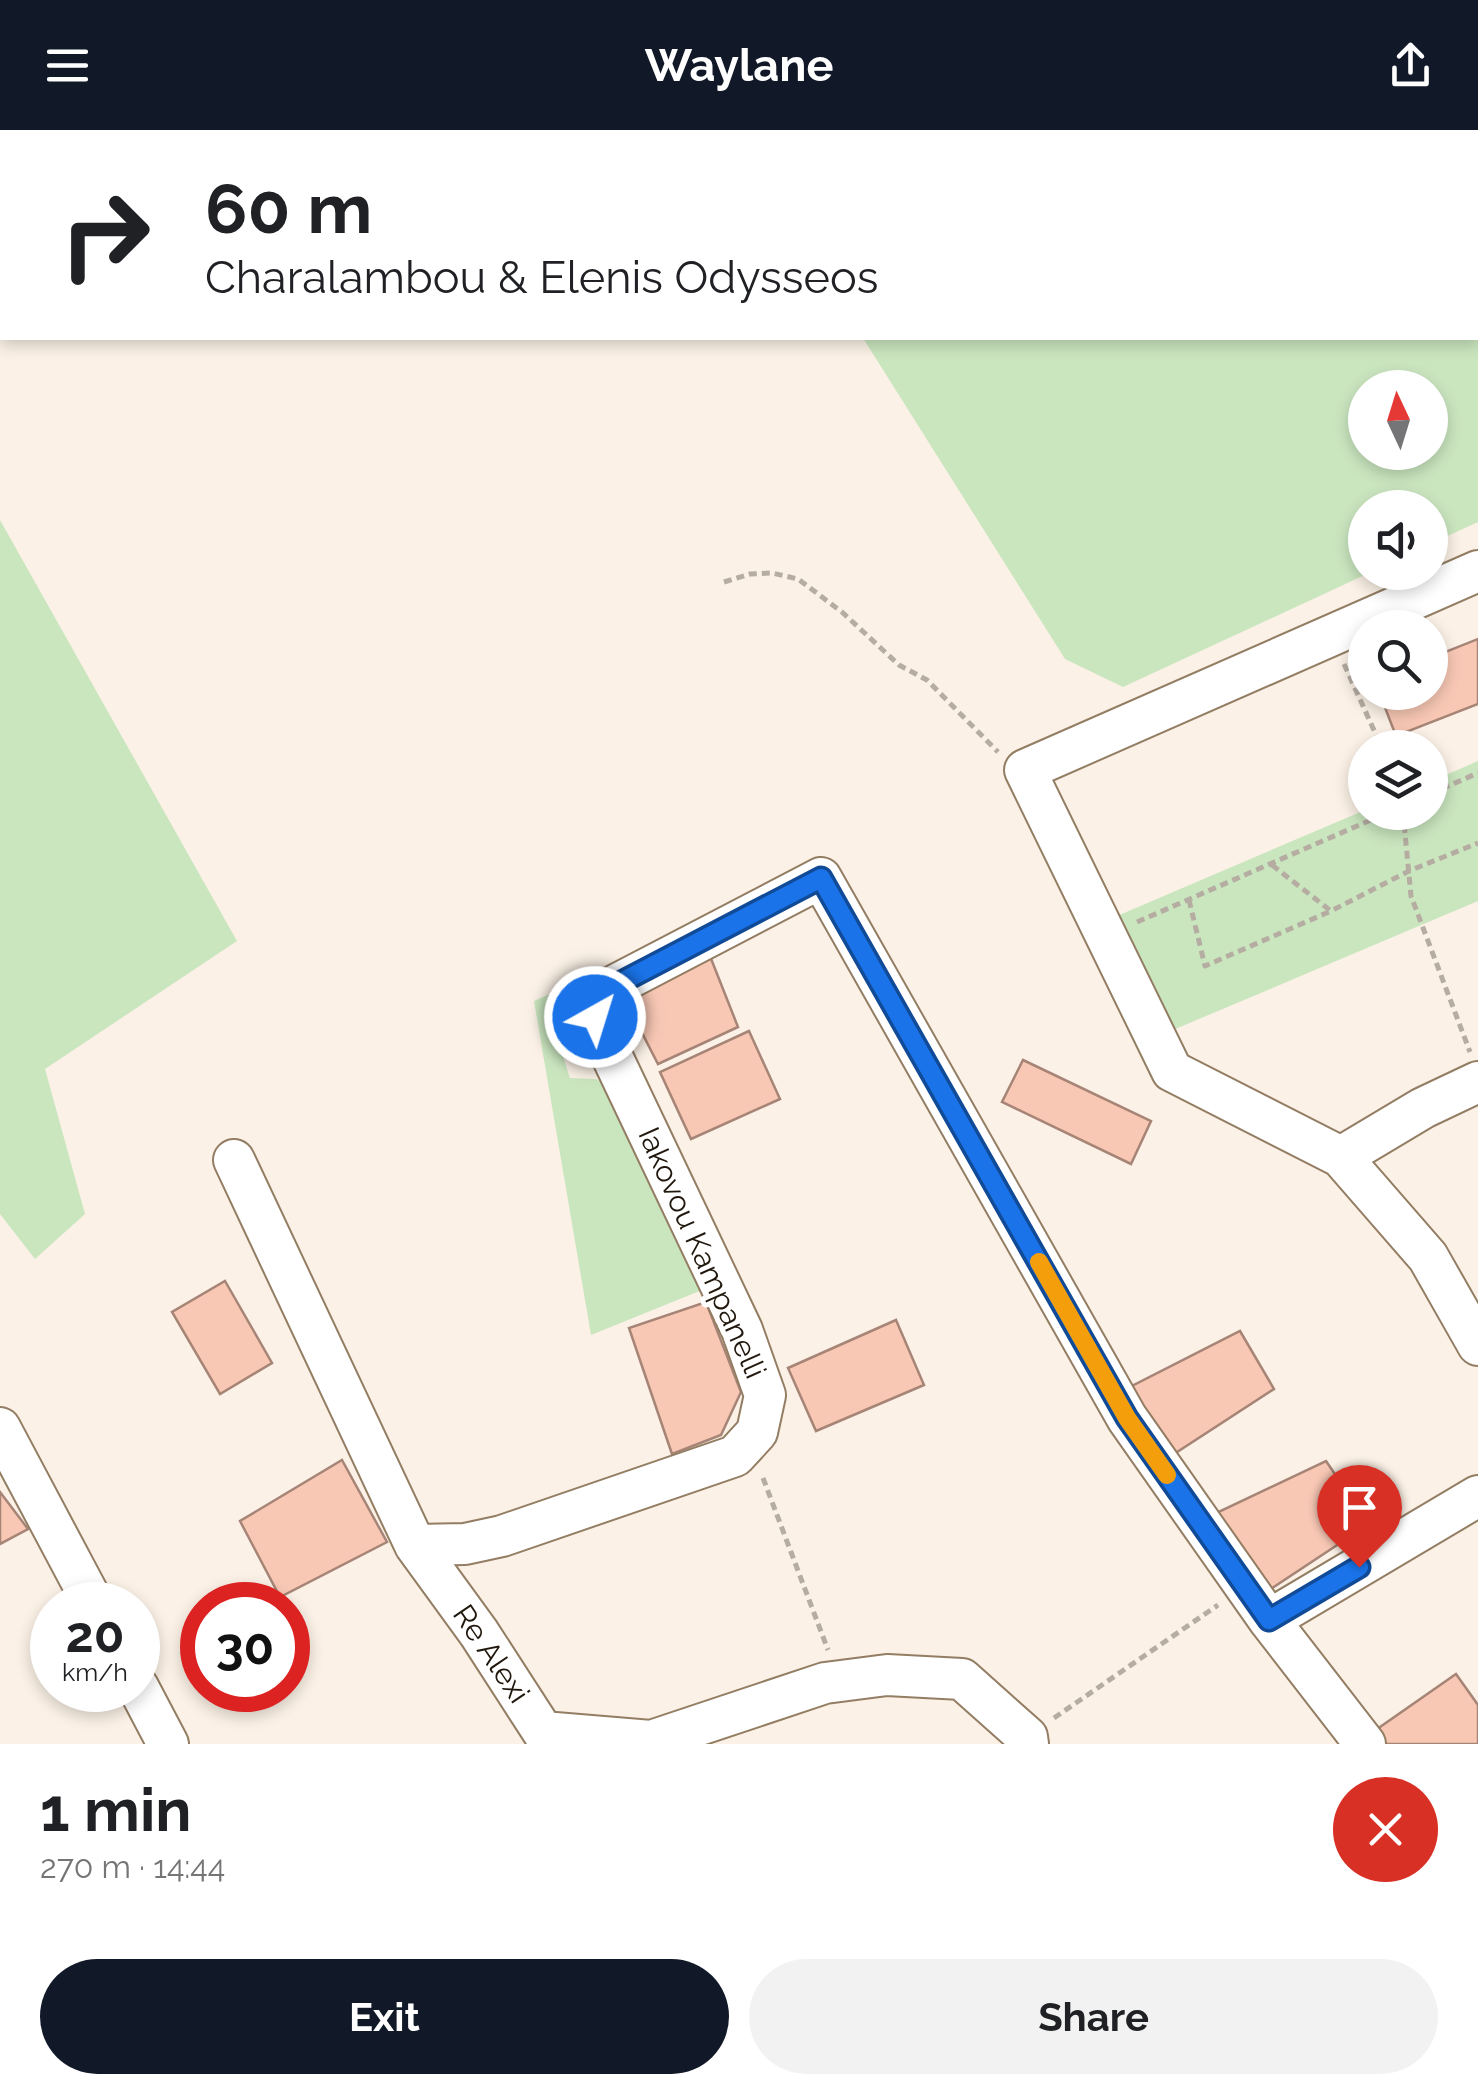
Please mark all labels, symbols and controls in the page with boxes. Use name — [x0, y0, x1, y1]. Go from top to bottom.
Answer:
icon: menu — [40, 38, 95, 93]
icon: share — [1383, 38, 1438, 93]
text: Waylane — [645, 39, 833, 92]
text: 60 m — [205, 167, 372, 249]
icon: right — [40, 170, 170, 300]
text: Charalambou & Elenis Odysseos — [205, 251, 879, 304]
north arrow — [1348, 370, 1448, 470]
map controls — [1348, 370, 1448, 830]
button: sound — [1348, 490, 1448, 590]
button: search — [1348, 610, 1448, 710]
button: layers — [1348, 730, 1448, 830]
position arrow — [543, 965, 647, 1069]
street label: Iakovou Kampanelli — [631, 1122, 774, 1384]
pin — [1317, 1465, 1402, 1568]
icon: arrive — [1332, 1480, 1387, 1535]
speed limit sign: 30 — [180, 1582, 310, 1712]
street label: Re Alexi — [446, 1598, 537, 1709]
text: 20 — [66, 1605, 124, 1664]
text: km/h — [62, 1657, 128, 1687]
text: 1 min — [40, 1775, 191, 1845]
button: close — [1333, 1777, 1438, 1882]
text: 270 m · 14:44 — [40, 1848, 225, 1885]
button: Exit — [40, 1959, 729, 2074]
button: Share — [749, 1959, 1438, 2074]

